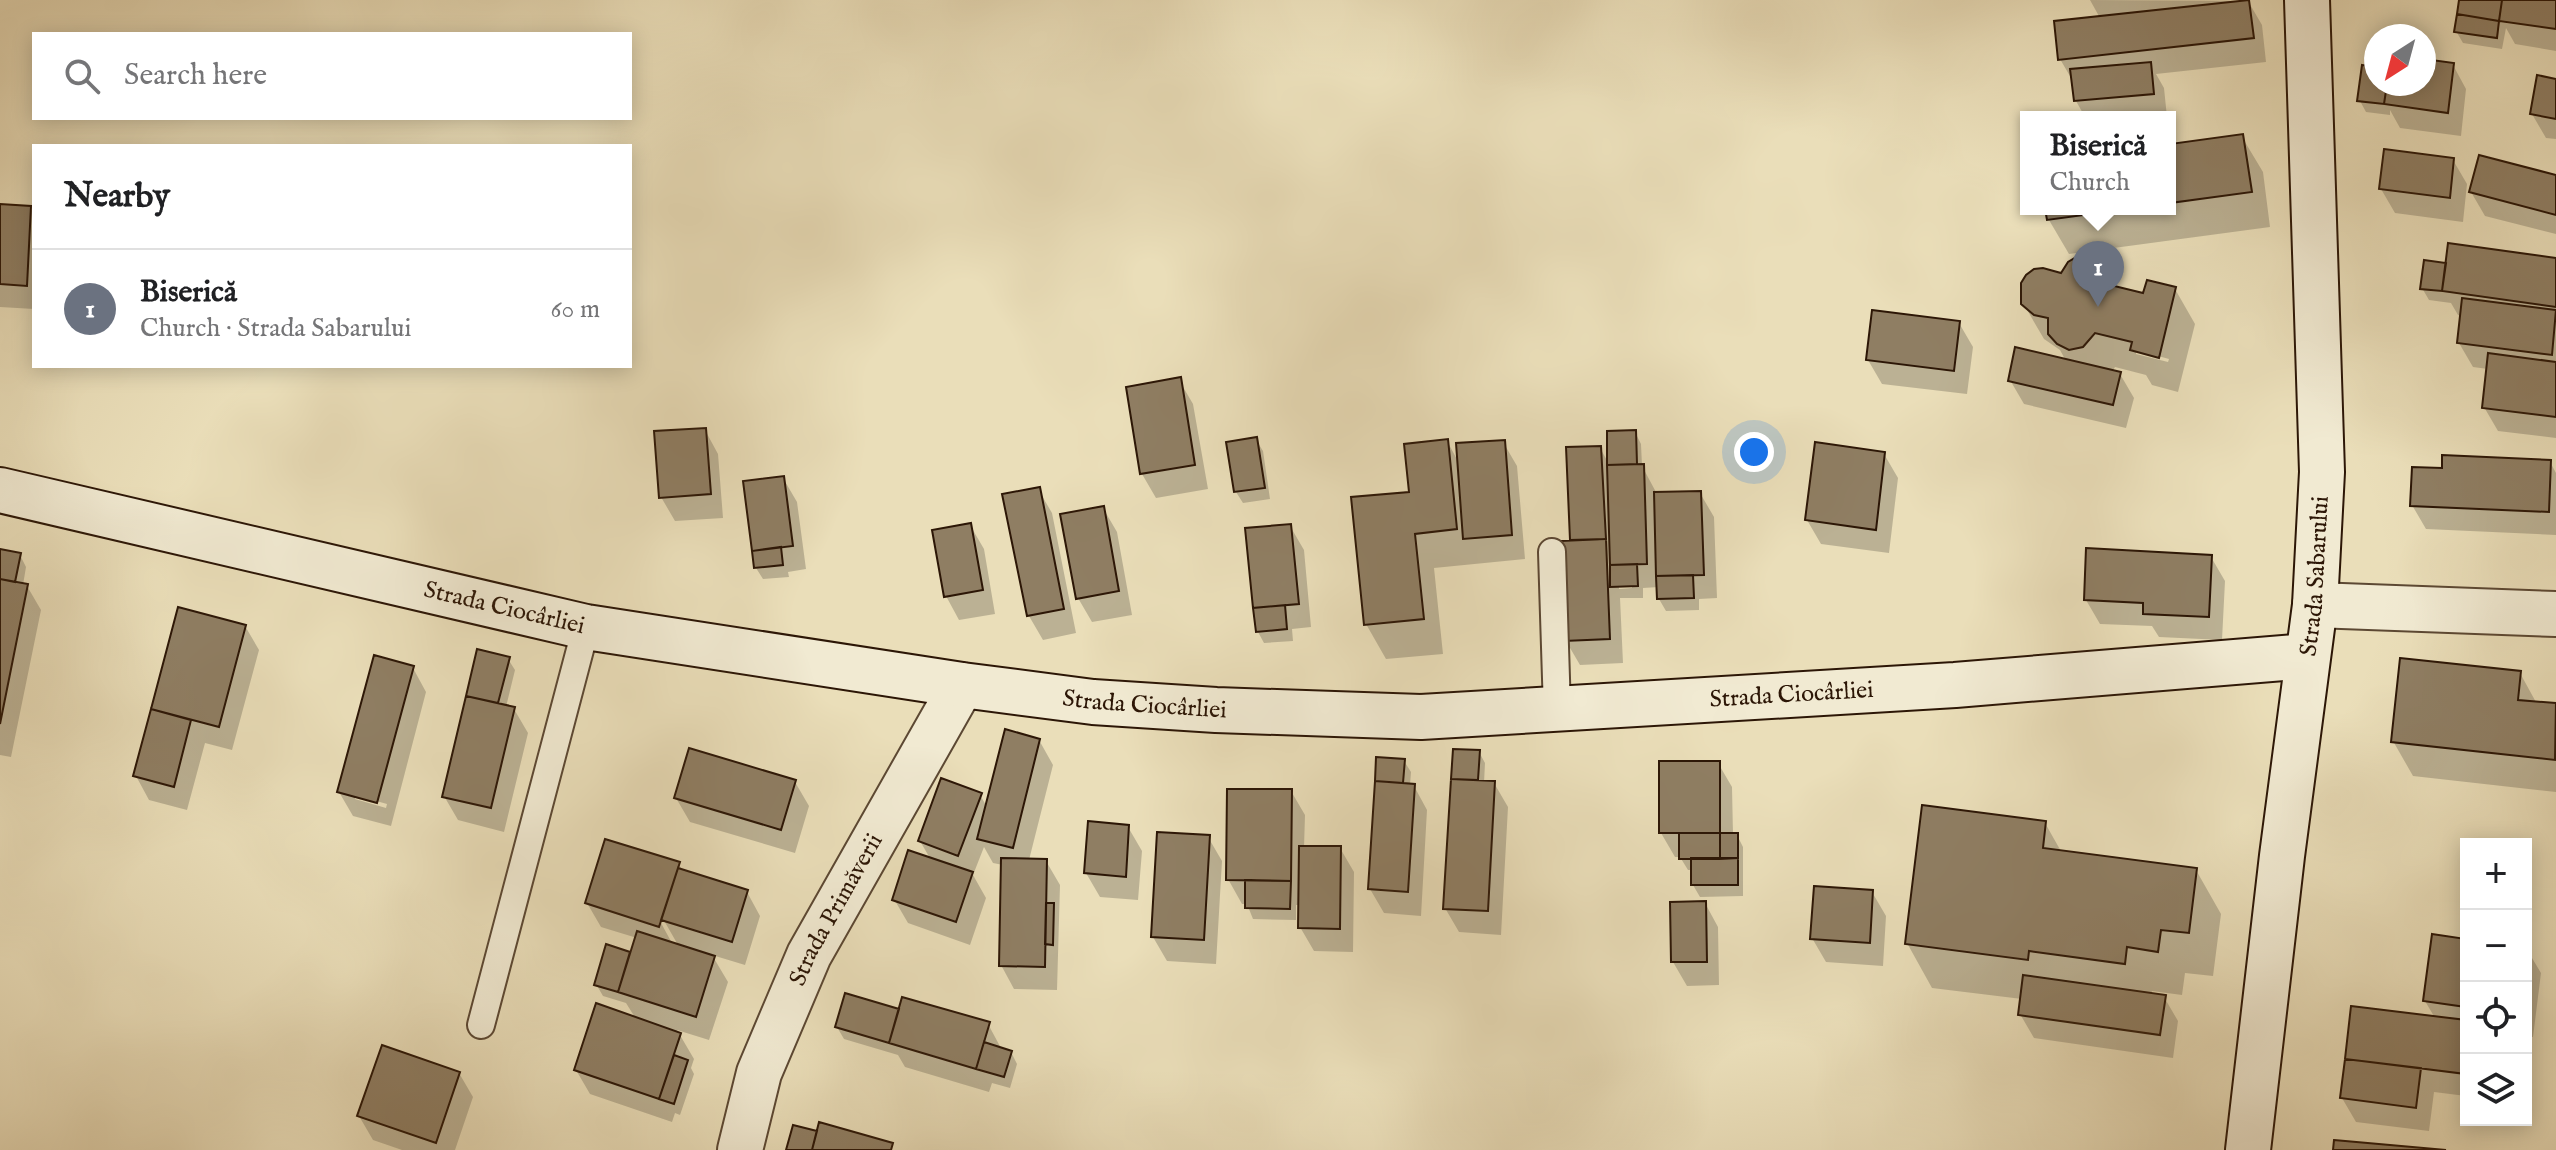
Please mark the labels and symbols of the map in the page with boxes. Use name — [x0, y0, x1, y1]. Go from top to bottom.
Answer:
north arrow — [2364, 24, 2436, 96]
pin: 1 — [2072, 241, 2124, 307]
your location — [1734, 432, 1774, 472]
street label: Strada Sabarului — [2293, 495, 2336, 658]
street label: Strada Ciocârliei — [421, 574, 588, 642]
street label: Strada Ciocârliei — [1709, 674, 1875, 715]
street label: Strada Ciocârliei — [1061, 683, 1227, 726]
street label: Strada Primăverii — [782, 828, 890, 991]

